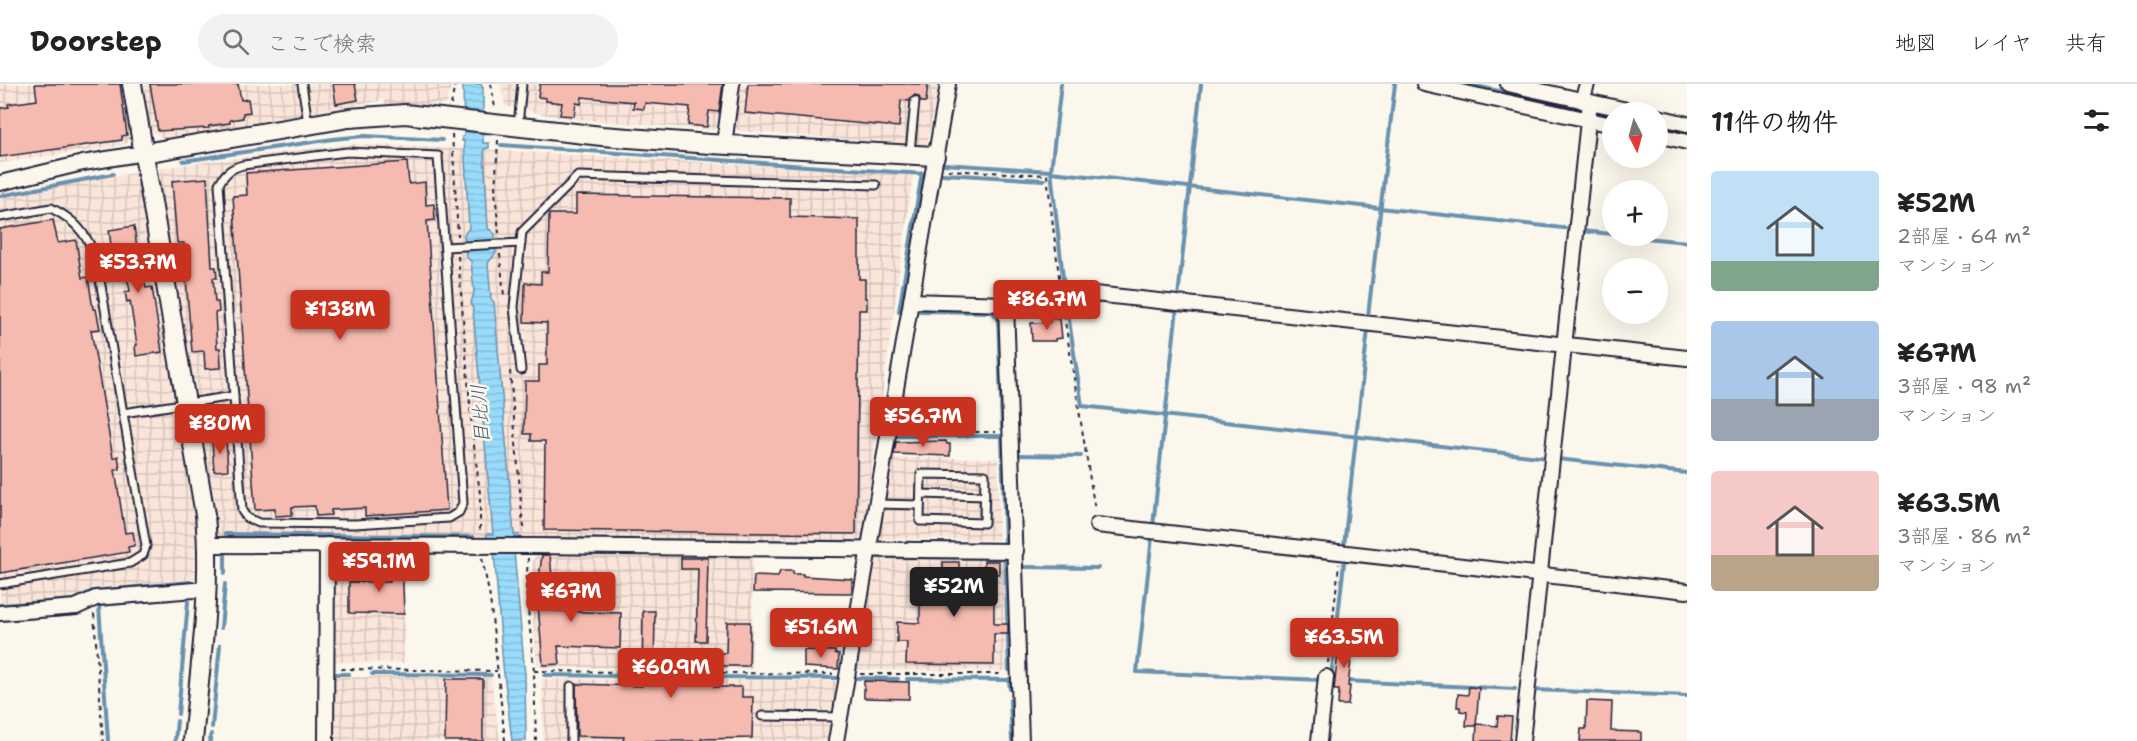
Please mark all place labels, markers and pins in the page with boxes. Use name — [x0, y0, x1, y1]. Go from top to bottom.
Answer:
pin: ¥53.7M — [89, 243, 187, 294]
pin: ¥86.7M — [998, 280, 1096, 331]
pin: ¥138M — [298, 290, 382, 341]
pin: ¥56.7M — [874, 397, 972, 448]
pin: ¥80M — [184, 404, 256, 455]
pin: ¥59.1M — [330, 542, 428, 593]
pin: ¥52M — [918, 567, 990, 618]
pin: ¥67M — [535, 572, 607, 623]
pin: ¥51.6M — [772, 608, 870, 659]
pin: ¥63.5M — [1295, 618, 1393, 669]
pin: ¥60.9M — [622, 648, 720, 699]

